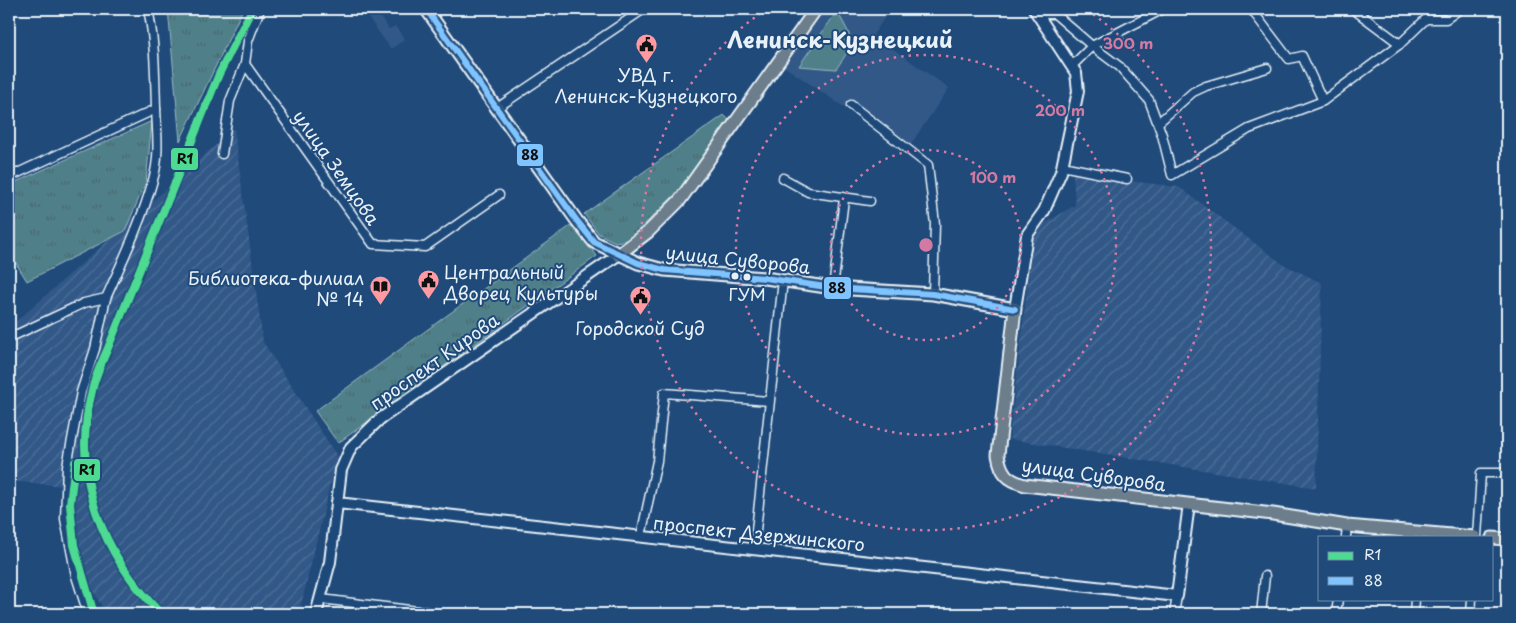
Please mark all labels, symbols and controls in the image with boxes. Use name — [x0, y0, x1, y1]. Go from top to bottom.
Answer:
district label: Ленинск-Кузнецкий — [727, 22, 953, 55]
text: 300 m — [1103, 31, 1153, 54]
public building icon: УВД г. Ленинск-Кузнецкого — [634, 32, 658, 63]
place label: УВД г. Ленинск-Кузнецкого — [555, 61, 737, 109]
text: 200 m — [1035, 98, 1085, 121]
street label: улица Земцова — [287, 104, 387, 231]
line badge: 88 — [516, 143, 544, 167]
text: 88 — [521, 144, 539, 165]
line badge: R1 — [170, 147, 199, 171]
text: R1 — [177, 148, 194, 169]
text: 100 m — [970, 165, 1016, 188]
centre of rings — [917, 236, 935, 254]
street label: улица Суворова — [664, 238, 812, 280]
place label: Центральный Дворец Культуры — [443, 258, 598, 306]
place label: Библиотека-филиал № 14 — [188, 264, 364, 312]
public building icon: Центральный Дворец Культуры — [416, 269, 440, 300]
unlabelled marker — [730, 271, 740, 281]
marker: ГУМ — [742, 272, 752, 282]
library icon: Библиотека-филиал № 14 — [368, 275, 392, 306]
line badge: 88 — [823, 276, 852, 300]
text: 88 — [828, 277, 846, 298]
place label: ГУМ — [728, 281, 766, 307]
public building icon: Городской Суд — [628, 285, 652, 316]
street label: проспект Кирова — [364, 306, 505, 416]
place label: Городской Суд — [575, 314, 705, 341]
street label: улица Суворова — [1020, 451, 1169, 498]
line badge: R1 — [73, 458, 101, 482]
text: R1 — [79, 459, 96, 480]
street label: проспект Дзержинского — [652, 508, 866, 558]
legend — [1318, 536, 1494, 600]
text: R1 — [1364, 542, 1381, 565]
text: 88 — [1364, 568, 1383, 591]

